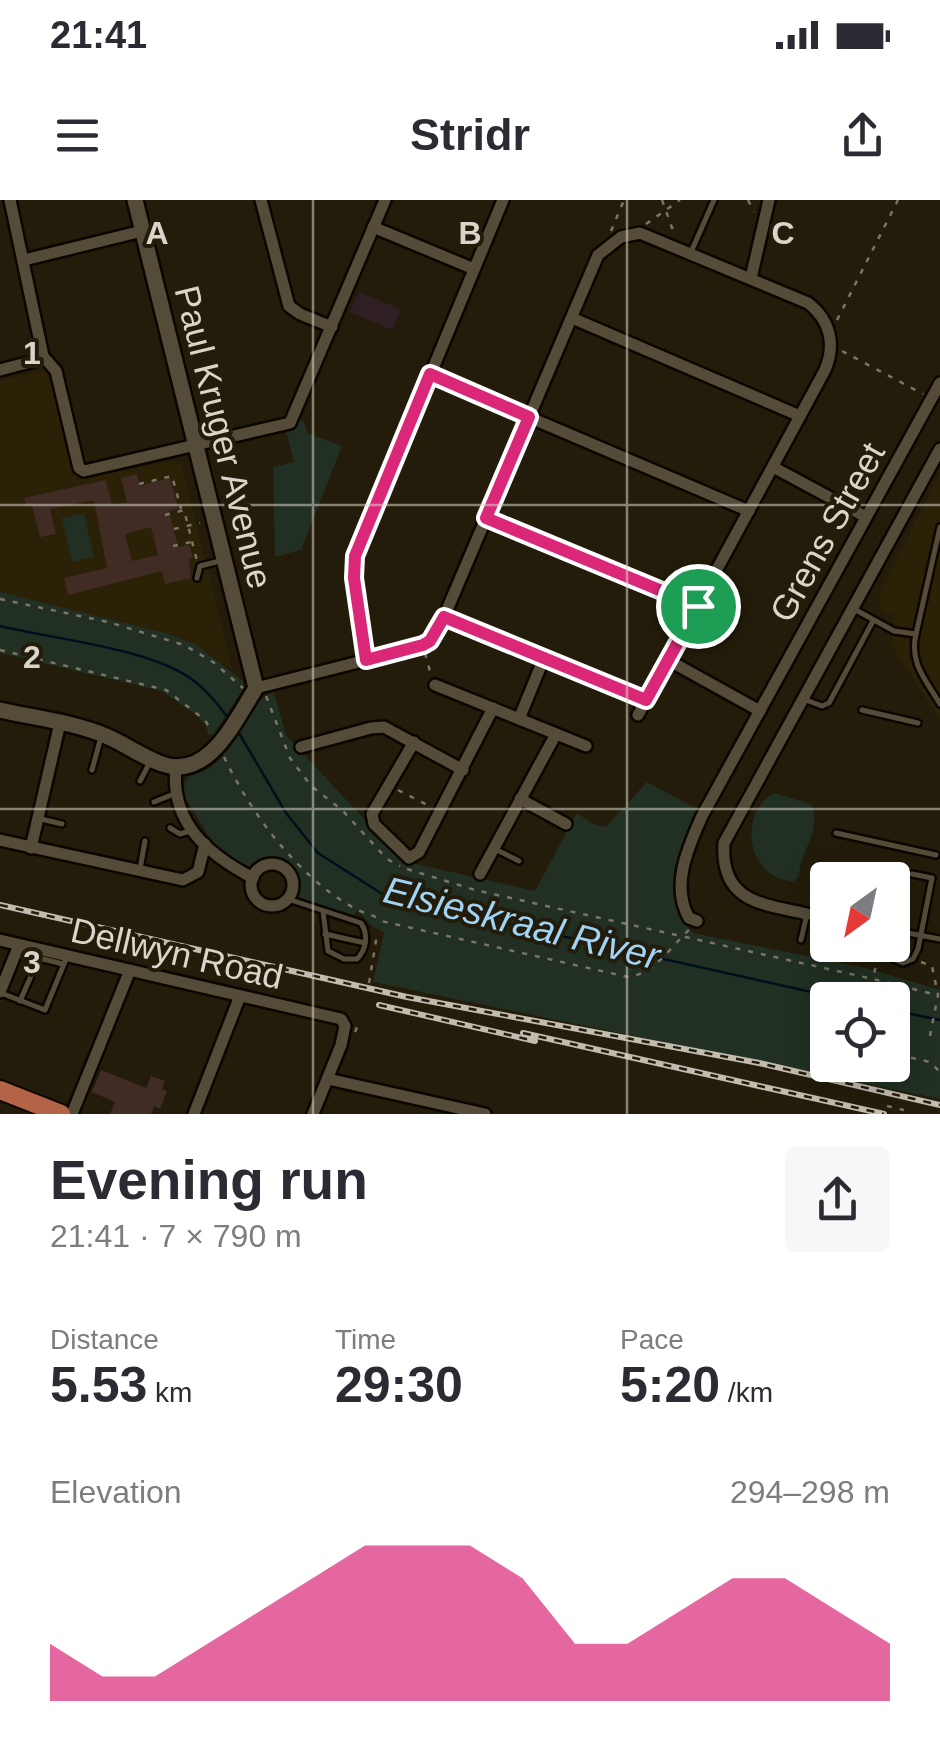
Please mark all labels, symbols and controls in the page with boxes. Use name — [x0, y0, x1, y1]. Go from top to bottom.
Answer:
text: 21:41 — [50, 14, 147, 56]
icon: menu — [50, 108, 105, 163]
icon: share — [835, 108, 890, 163]
text: Stridr — [410, 109, 530, 160]
text: A — [145, 215, 169, 251]
text: B — [458, 215, 482, 251]
text: C — [771, 215, 795, 251]
street label: Paul Kruger Avenue — [167, 282, 281, 592]
text: 1 — [23, 335, 41, 371]
street label: Grens Street — [762, 436, 892, 628]
pin — [656, 564, 741, 649]
icon: arrive — [671, 579, 726, 634]
text: 2 — [23, 639, 41, 675]
north arrow — [810, 862, 910, 962]
map controls — [810, 862, 910, 1082]
water label: Elsieskraal River — [380, 868, 666, 978]
street label: Dellwyn Road — [67, 910, 287, 996]
text: 3 — [23, 944, 41, 980]
button: locate — [810, 982, 910, 1082]
button: share — [785, 1147, 890, 1252]
text: Evening run — [50, 1149, 368, 1211]
text: 21:41 · 7 × 790 m — [50, 1218, 302, 1254]
text: Distance — [50, 1324, 159, 1355]
text: Time — [335, 1324, 396, 1355]
text: Pace — [620, 1324, 684, 1355]
text: 5.53 — [50, 1357, 147, 1413]
text: 29:30 — [335, 1357, 463, 1413]
text: 5:20 — [620, 1357, 720, 1413]
text: km — [147, 1377, 192, 1408]
text: /km — [720, 1377, 773, 1408]
text: Elevation — [50, 1474, 182, 1510]
text: 294–298 m — [730, 1474, 890, 1510]

